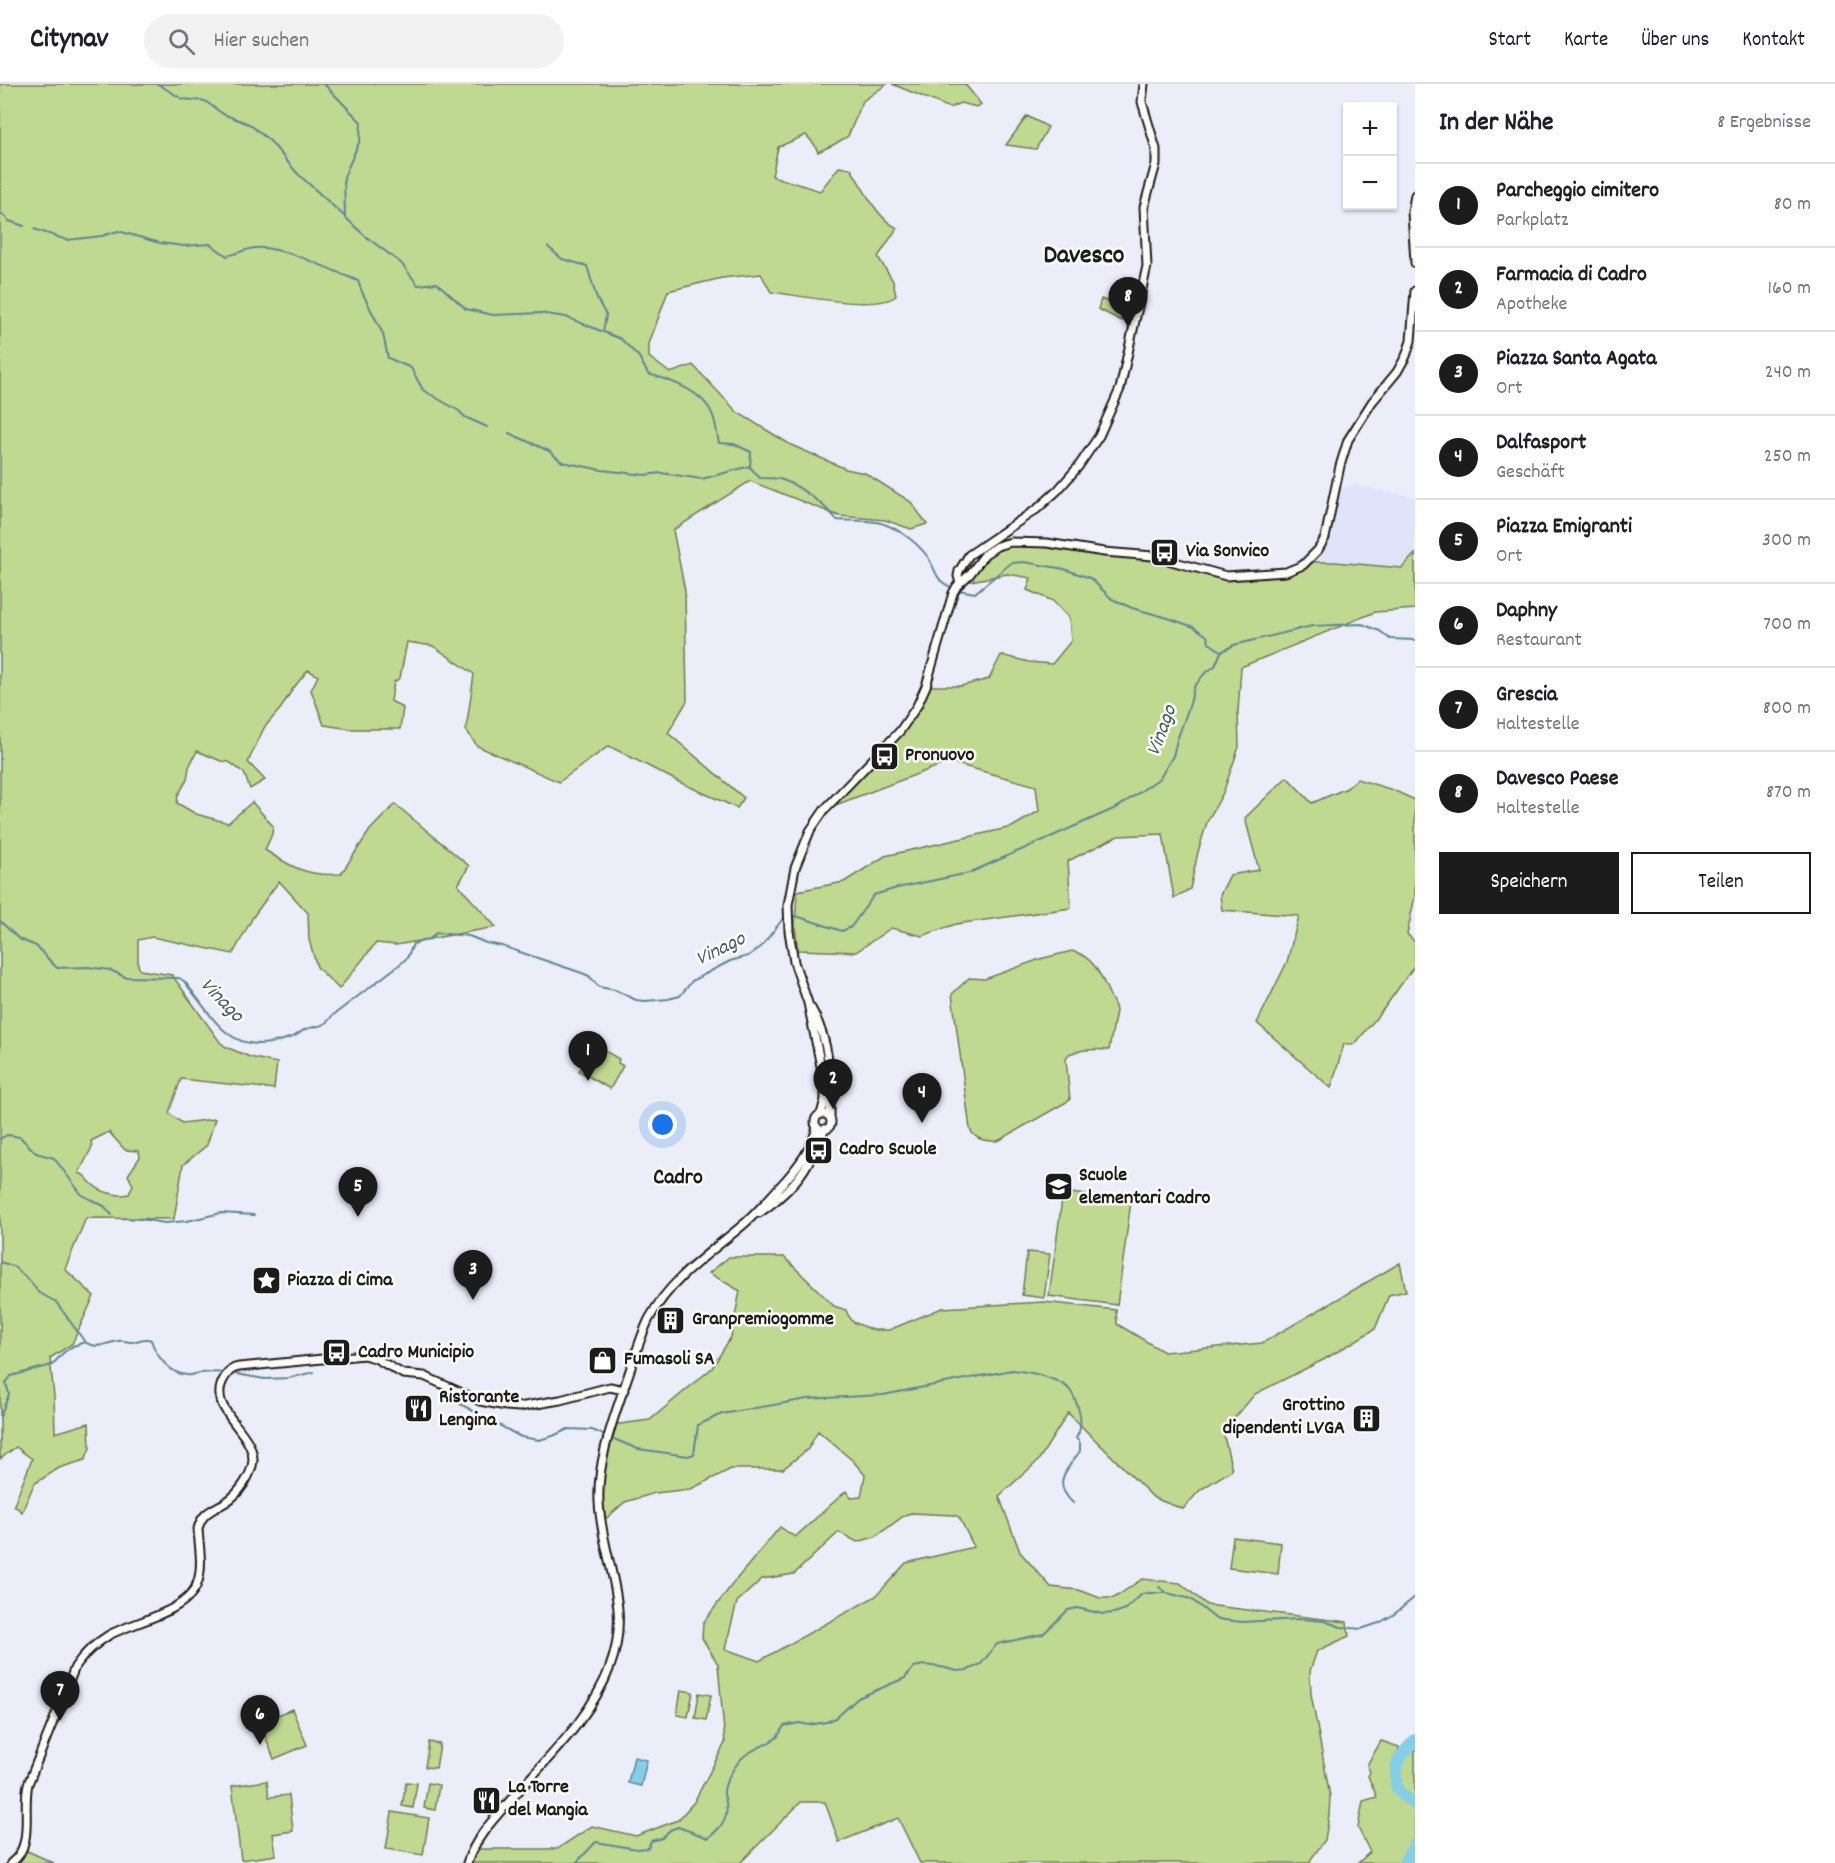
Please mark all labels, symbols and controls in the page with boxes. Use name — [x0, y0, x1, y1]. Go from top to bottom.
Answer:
search box — [144, 14, 564, 68]
text: Citynav — [30, 21, 108, 61]
icon: search — [165, 25, 198, 58]
text: Hier suchen — [213, 26, 309, 57]
text: Start — [1489, 26, 1531, 56]
text: Karte — [1564, 26, 1608, 56]
text: Über uns — [1641, 26, 1709, 56]
text: Kontakt — [1742, 26, 1805, 56]
map controls — [1343, 102, 1397, 210]
button: + — [1343, 102, 1397, 156]
text: In der Nähe — [1439, 105, 1553, 142]
text: 8 Ergebnisse — [1717, 109, 1811, 137]
button: − — [1343, 156, 1397, 210]
text: Parcheggio cimitero — [1496, 176, 1659, 207]
text: 1 — [1456, 191, 1461, 219]
text: 80 m — [1774, 191, 1811, 219]
text: Parkplatz — [1496, 207, 1568, 235]
district label: Davesco — [1044, 238, 1125, 275]
text: Farmacia di Cadro — [1496, 260, 1647, 291]
text: 2 — [1454, 275, 1463, 303]
text: 160 m — [1768, 275, 1811, 303]
pin: 8 — [1108, 278, 1148, 327]
text: Apotheke — [1496, 291, 1567, 319]
text: Piazza Santa Agata — [1496, 344, 1656, 375]
text: 3 — [1454, 359, 1463, 387]
text: 240 m — [1765, 359, 1811, 387]
text: Ort — [1496, 375, 1522, 403]
text: Dalfasport — [1496, 428, 1586, 459]
text: 4 — [1454, 443, 1463, 471]
text: 250 m — [1764, 443, 1811, 471]
text: Geschäft — [1496, 459, 1565, 487]
text: Piazza Emigranti — [1496, 512, 1632, 543]
text: 5 — [1454, 527, 1463, 555]
text: 300 m — [1762, 527, 1811, 555]
bus stop icon: Via Sonvico — [1149, 536, 1181, 568]
place label: Via Sonvico — [1186, 538, 1269, 566]
text: Ort — [1496, 543, 1522, 571]
text: Daphny — [1496, 596, 1557, 627]
text: 6 — [1454, 611, 1463, 639]
text: 700 m — [1763, 611, 1811, 639]
text: Restaurant — [1496, 627, 1582, 655]
text: Grescia — [1496, 680, 1557, 711]
text: 7 — [1455, 695, 1462, 723]
text: 800 m — [1763, 695, 1811, 723]
water label: Vinago — [1140, 700, 1187, 761]
text: Haltestelle — [1496, 711, 1579, 739]
bus stop icon: Pronuovo — [868, 740, 900, 772]
place label: Pronuovo — [905, 742, 974, 770]
text: Davesco Paese — [1496, 764, 1618, 795]
text: 8 — [1454, 779, 1463, 807]
text: 870 m — [1766, 779, 1811, 807]
text: Haltestelle — [1496, 795, 1579, 823]
button: Speichern — [1439, 852, 1619, 914]
button: Teilen — [1631, 852, 1811, 914]
water label: Vinago — [691, 924, 752, 975]
water label: Vinago — [192, 972, 251, 1031]
pin: 1 — [568, 1032, 608, 1081]
pin: 2 — [814, 1060, 852, 1109]
pin: 4 — [902, 1074, 942, 1123]
your location — [648, 1110, 677, 1139]
bus stop icon: Cadro Scuole — [802, 1134, 834, 1166]
place label: Cadro Scuole — [839, 1136, 937, 1164]
place label: Scuole elementari Cadro — [1079, 1162, 1211, 1213]
district label: Cadro — [653, 1163, 703, 1194]
pin: 5 — [338, 1168, 378, 1217]
school or university icon: Scuole elementari Cadro — [1042, 1171, 1074, 1203]
pin: 3 — [454, 1250, 492, 1300]
place icon: Piazza di Cima — [250, 1265, 282, 1297]
place label: Piazza di Cima — [287, 1267, 393, 1295]
building icon: Granpremiogomme — [655, 1304, 687, 1336]
place label: Granpremiogomme — [692, 1306, 834, 1334]
bus stop icon: Cadro Municipio — [321, 1337, 353, 1369]
place label: Cadro Municipio — [358, 1339, 474, 1367]
shop icon: Fumasoli SA — [587, 1344, 619, 1376]
place label: Fumasoli SA — [624, 1346, 715, 1374]
place label: Ristorante Lengina — [439, 1384, 520, 1435]
place label: Grottino dipendenti LVGA — [1223, 1392, 1345, 1443]
restaurant icon: Ristorante Lengina — [402, 1393, 434, 1425]
building icon: Grottino dipendenti LVGA — [1350, 1402, 1382, 1434]
pin: 7 — [40, 1672, 80, 1721]
pin: 6 — [240, 1696, 280, 1745]
place label: La Torre del Mangia — [508, 1774, 588, 1825]
restaurant icon: La Torre del Mangia — [471, 1784, 503, 1816]

